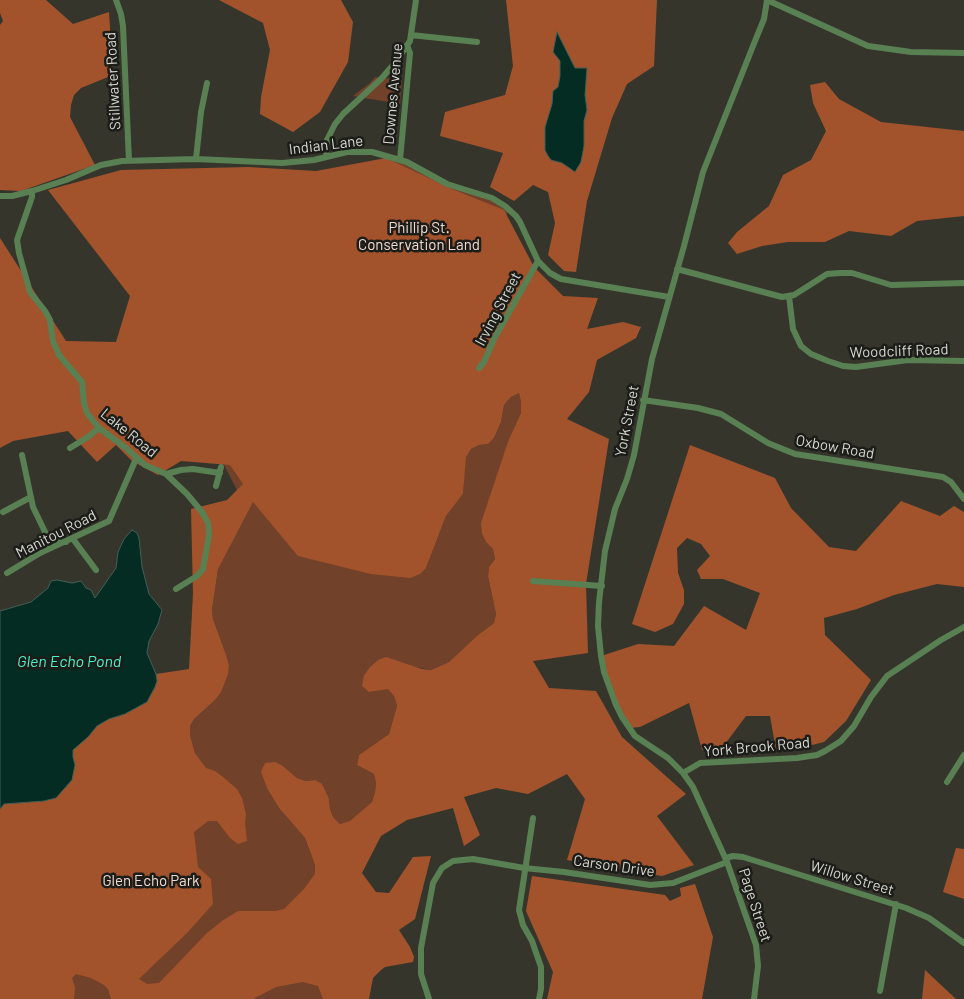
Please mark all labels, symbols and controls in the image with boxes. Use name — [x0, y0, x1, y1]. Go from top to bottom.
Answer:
street label: Stillwater Road — [101, 32, 125, 130]
street label: Downes Avenue — [380, 43, 406, 145]
street label: Indian Lane — [288, 132, 364, 158]
park label: Phillip St. Conservation Land — [358, 219, 480, 254]
street label: Irving Street — [471, 269, 525, 349]
street label: Woodcliff Road — [849, 340, 949, 362]
street label: York Street — [611, 384, 643, 458]
street label: Lake Road — [97, 405, 161, 461]
street label: Oxbow Road — [794, 431, 876, 463]
street label: Manitou Road — [13, 506, 99, 562]
water label: Glen Echo Pond — [17, 652, 121, 672]
street label: York Brook Road — [703, 733, 811, 761]
street label: Carson Drive — [572, 851, 656, 881]
street label: Willow Street — [808, 857, 896, 899]
street label: Page Street — [735, 866, 775, 944]
park label: Glen Echo Park — [102, 872, 200, 890]

